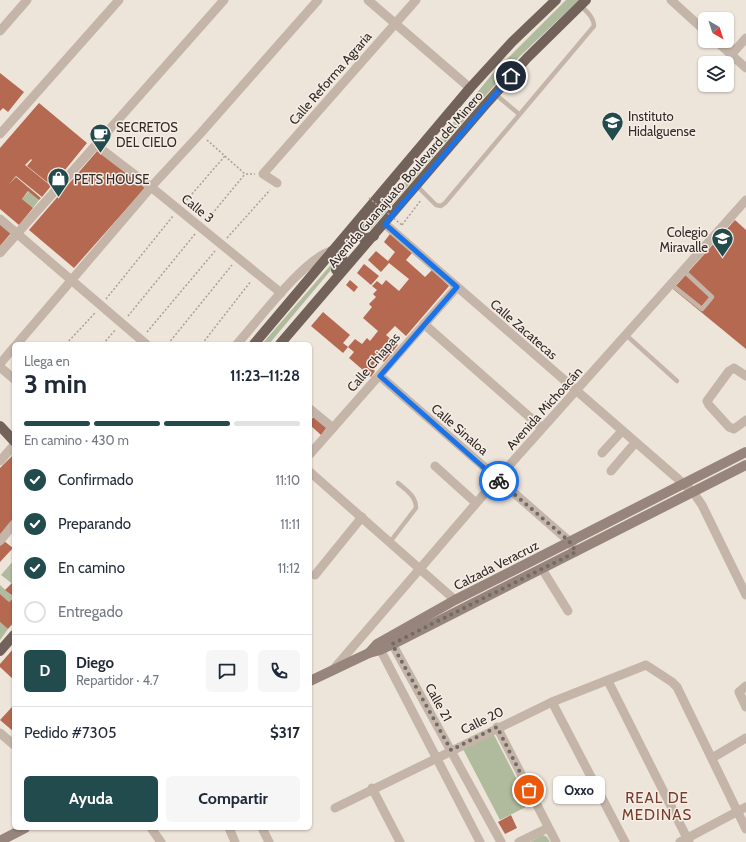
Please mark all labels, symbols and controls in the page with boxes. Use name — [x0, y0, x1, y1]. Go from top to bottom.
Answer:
north arrow — [698, 12, 734, 48]
map controls — [698, 12, 734, 92]
street label: Calle Reforma Agraria — [285, 28, 375, 128]
button: layers — [698, 56, 734, 92]
pin — [494, 59, 528, 93]
icon: home — [500, 65, 522, 87]
street label: Avenida Guanajuato Boulevard del Minero — [324, 88, 487, 271]
place label: Instituto Hidalguense — [628, 108, 696, 139]
school or university icon: Instituto Hidalguense — [600, 110, 626, 143]
place label: SECRETOS DEL CIELO — [116, 119, 178, 150]
cafe icon: SECRETOS DEL CIELO — [88, 121, 114, 154]
shop icon: PETS HOUSE — [45, 166, 71, 199]
place label: PETS HOUSE — [74, 171, 149, 187]
street label: Calle 3 — [179, 190, 217, 226]
place label: Colegio Miravalle — [660, 224, 708, 255]
school or university icon: Colegio Miravalle — [710, 226, 736, 259]
street label: Calle Zacatecas — [487, 296, 561, 363]
street label: Calle Chiapas — [343, 329, 403, 395]
text: Llega en — [24, 353, 70, 369]
street label: Avenida Michoacán — [503, 363, 585, 453]
text: 11:23–11:28 — [230, 367, 300, 385]
text: 3 min — [24, 368, 87, 400]
street label: Calle Sinaloa — [428, 400, 492, 459]
text: En camino · 430 m — [24, 432, 129, 448]
courier — [479, 461, 519, 501]
icon: check — [24, 469, 46, 491]
icon: bike — [488, 470, 510, 492]
text: Confirmado — [58, 471, 133, 489]
text: 11:10 — [276, 472, 300, 488]
icon: check — [24, 513, 46, 535]
text: Preparando — [58, 515, 131, 533]
text: 11:11 — [280, 516, 300, 532]
street label: Calzada Veracruz — [451, 537, 541, 593]
icon: check — [24, 557, 46, 579]
text: En camino — [58, 559, 125, 577]
text: 11:12 — [278, 560, 300, 576]
text: Entregado — [58, 603, 123, 621]
button: chat — [206, 650, 248, 692]
button: phone — [258, 650, 300, 692]
text: Diego — [76, 654, 114, 672]
text: D — [40, 662, 50, 680]
text: Repartidor · 4.7 — [76, 672, 159, 688]
street label: Calle 21 — [422, 680, 456, 724]
street label: Calle 20 — [458, 703, 506, 737]
text: Pedido #7305 — [24, 724, 116, 742]
text: $317 — [270, 724, 300, 742]
pin — [512, 773, 546, 807]
button: Ayuda — [24, 776, 158, 822]
button: Compartir — [166, 776, 300, 822]
callout: Oxxo — [553, 776, 605, 804]
icon: bag — [518, 779, 540, 801]
text: Oxxo — [564, 782, 594, 798]
district label: REAL DE MEDINAS — [622, 789, 692, 824]

